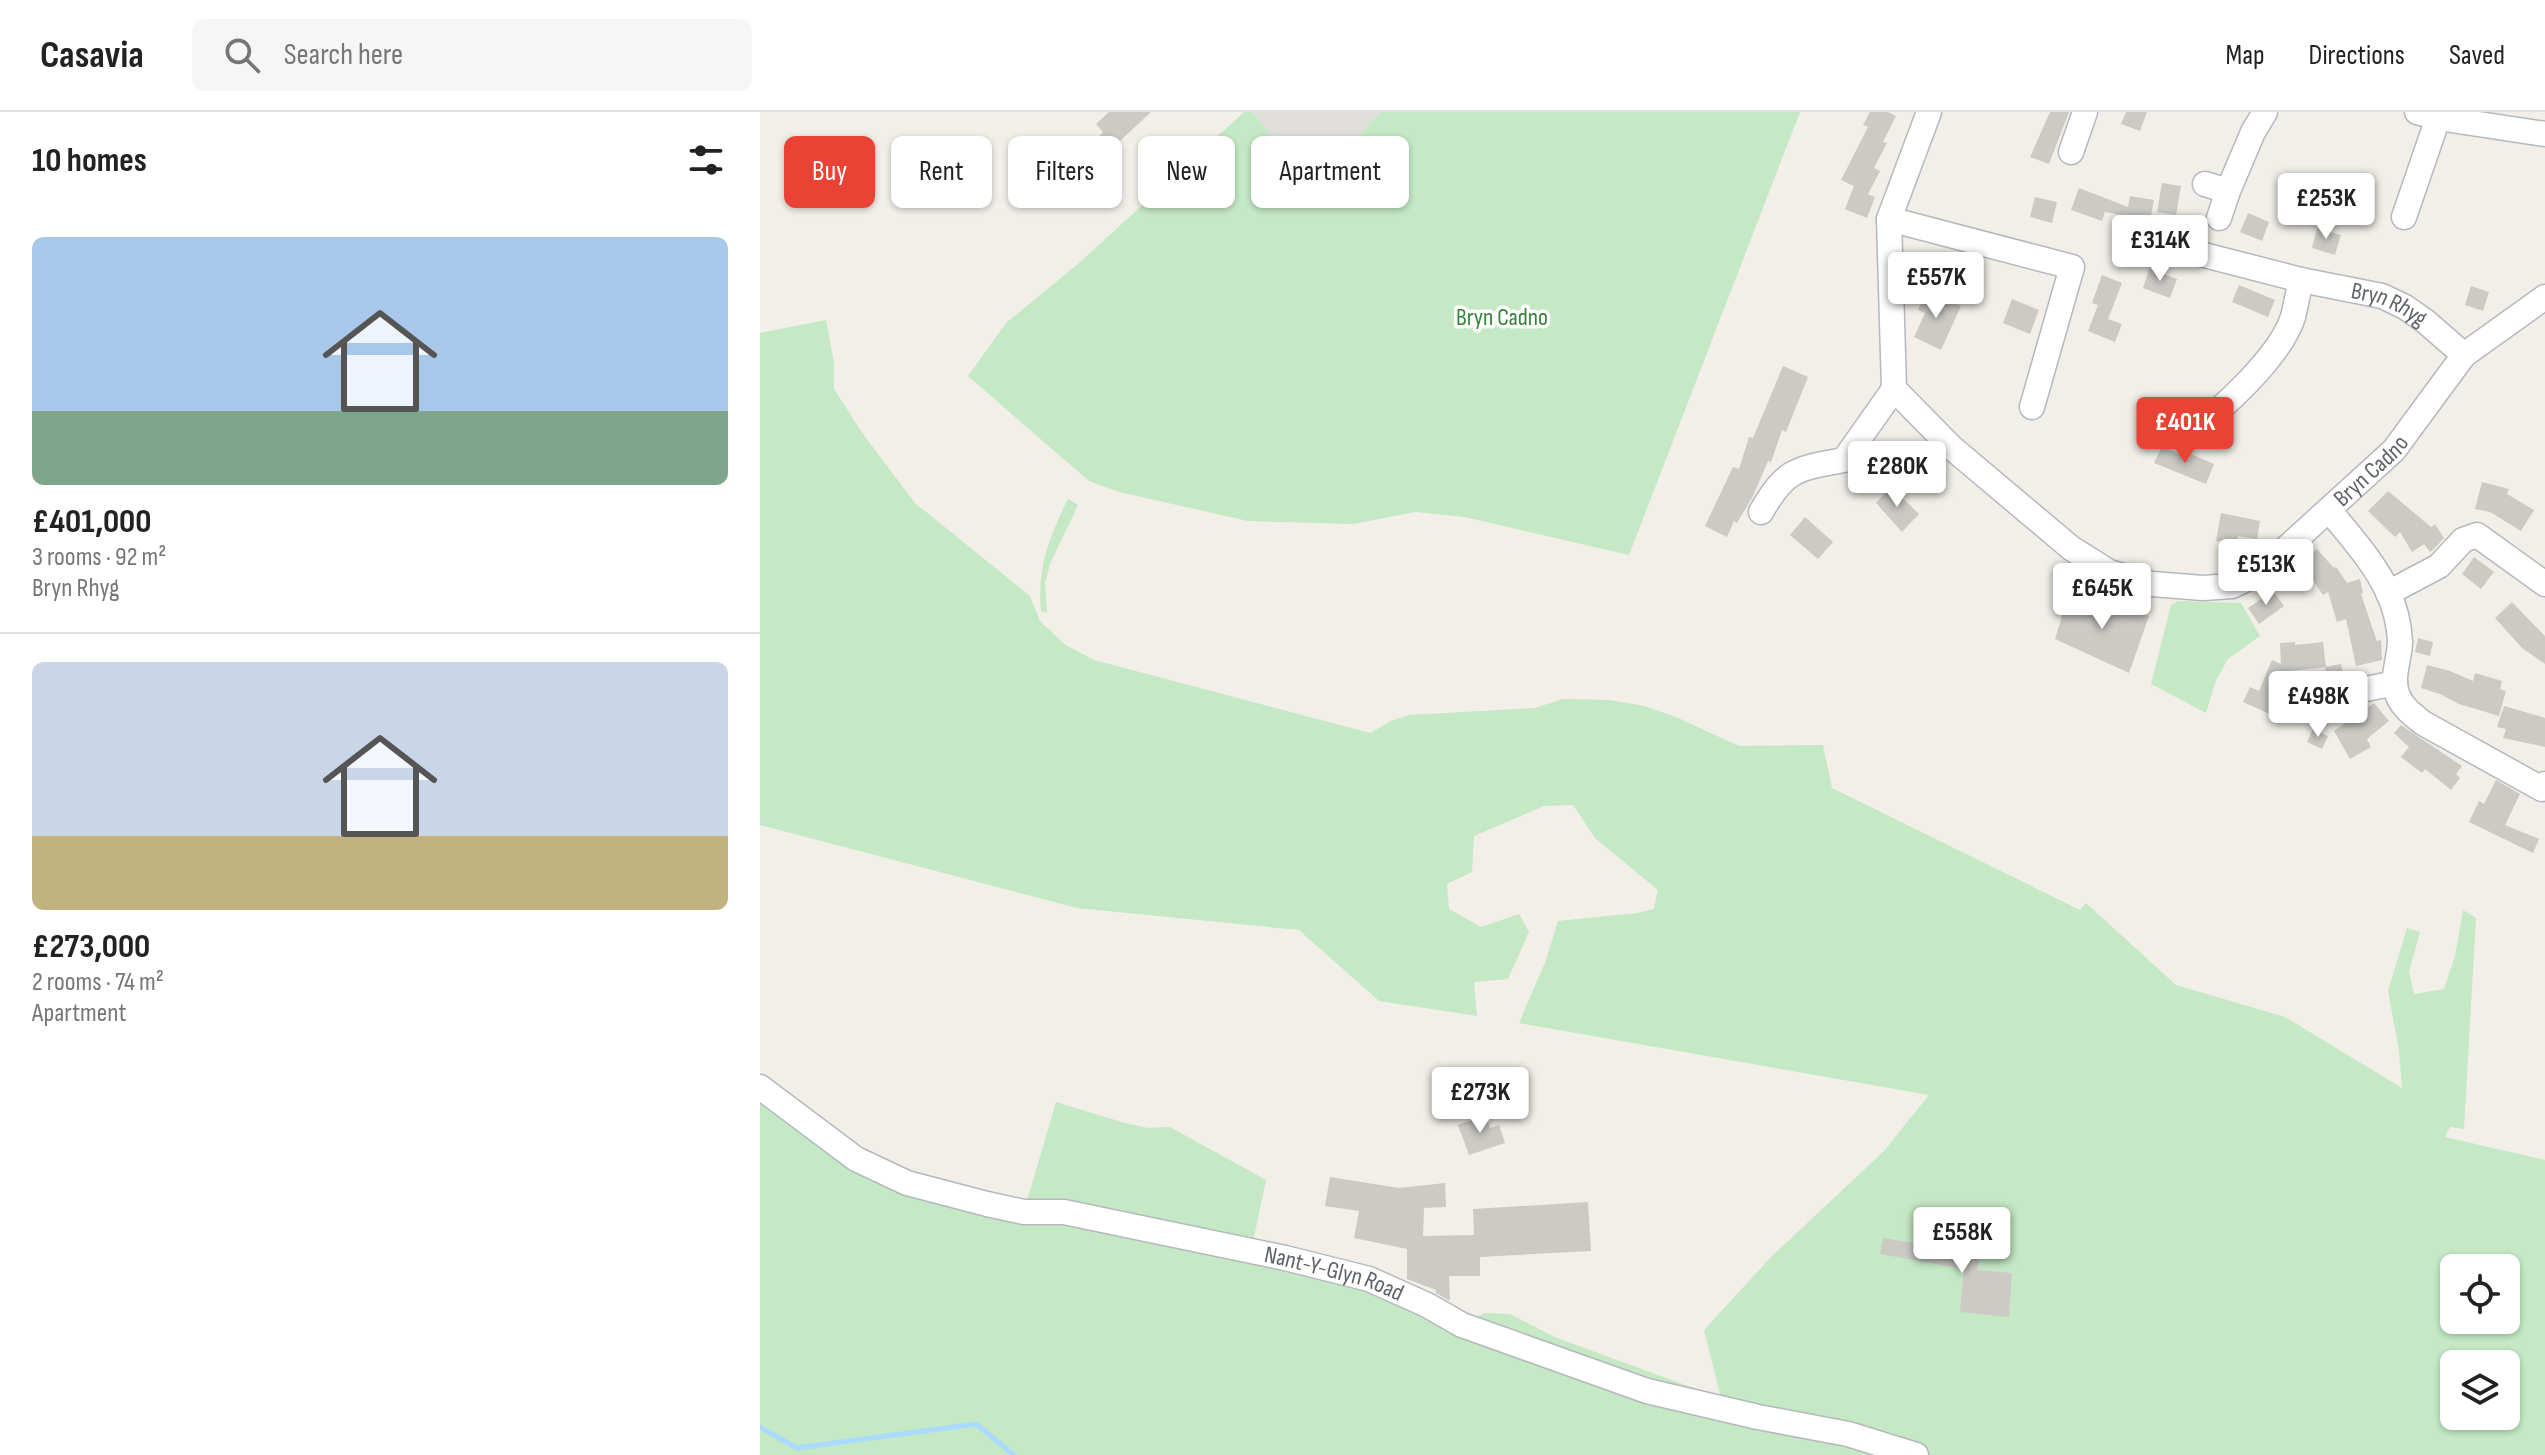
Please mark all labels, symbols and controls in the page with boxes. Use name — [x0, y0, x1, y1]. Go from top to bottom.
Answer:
search box — [192, 19, 752, 91]
text: Casavia — [40, 33, 144, 78]
icon: search — [220, 33, 264, 77]
text: Search here — [284, 37, 403, 73]
text: Map — [2226, 39, 2265, 72]
text: Directions — [2309, 39, 2405, 72]
text: Saved — [2449, 39, 2505, 72]
chip: Buy — [784, 136, 875, 208]
chip: Rent — [891, 136, 992, 208]
chip: Filters — [1008, 136, 1122, 208]
chip: New — [1138, 136, 1235, 208]
chip: Apartment — [1251, 136, 1409, 208]
icon: filters — [684, 138, 728, 182]
text: 10 homes — [32, 140, 147, 181]
pin: £253K — [2270, 173, 2382, 241]
text: £253K — [2296, 183, 2356, 214]
pin: £314K — [2104, 215, 2216, 283]
text: £314K — [2130, 225, 2190, 256]
pin: £557K — [1880, 252, 1992, 320]
text: £557K — [1906, 262, 1966, 293]
street label: Bryn Rhyg — [2349, 276, 2433, 333]
icon: home — [308, 289, 452, 433]
park label: Bryn Cadno — [1456, 303, 1548, 332]
pin: £401K — [2129, 397, 2241, 465]
text: £401K — [2155, 407, 2215, 438]
street label: Bryn Cadno — [2327, 429, 2415, 512]
pin: £280K — [1841, 441, 1953, 509]
text: £280K — [1866, 451, 1928, 482]
text: £401,000 — [32, 501, 151, 542]
pin: £513K — [2210, 539, 2322, 607]
text: 3 rooms · 92 m² — [32, 542, 166, 573]
text: £513K — [2236, 549, 2296, 580]
pin: £645K — [2046, 563, 2158, 631]
text: Bryn Rhyg — [32, 573, 119, 604]
text: £645K — [2071, 573, 2133, 604]
pin: £498K — [2262, 671, 2374, 739]
text: £498K — [2287, 681, 2349, 712]
icon: home — [308, 714, 452, 858]
text: £273,000 — [32, 926, 150, 967]
text: 2 rooms · 74 m² — [32, 967, 164, 998]
text: Apartment — [32, 998, 126, 1029]
pin: £273K — [1424, 1067, 1536, 1135]
text: £273K — [1450, 1077, 1510, 1108]
pin: £558K — [1906, 1207, 2018, 1275]
text: £558K — [1931, 1217, 1993, 1248]
street label: Nant-Y-Glyn Road — [1262, 1240, 1408, 1307]
map controls — [2440, 1254, 2520, 1430]
button: locate — [2440, 1254, 2520, 1334]
button: layers — [2440, 1350, 2520, 1430]

